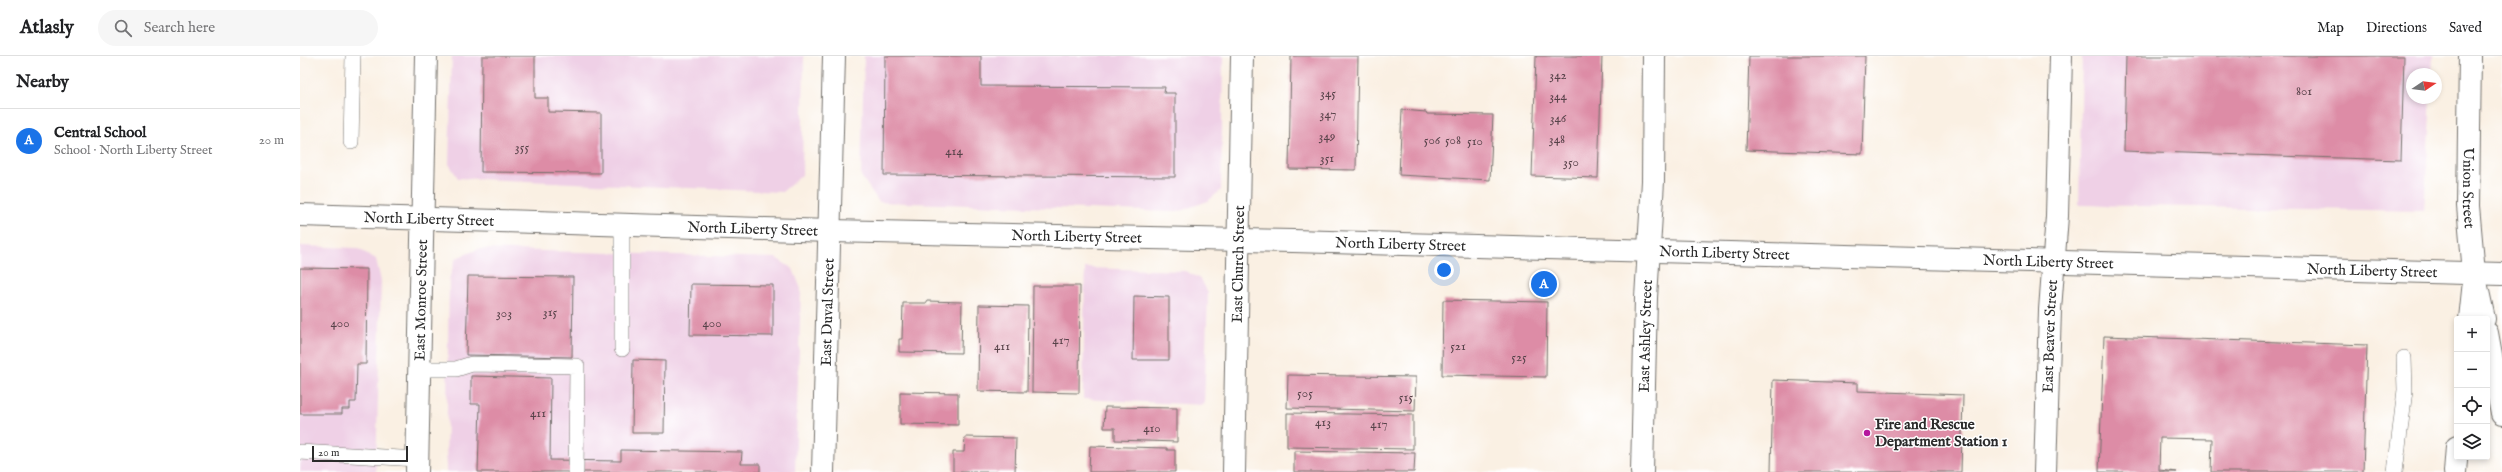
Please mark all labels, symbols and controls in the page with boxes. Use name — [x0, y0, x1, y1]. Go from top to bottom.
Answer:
search box — [98, 10, 378, 46]
text: Atlasly — [20, 16, 74, 40]
icon: search — [112, 17, 134, 39]
text: Search here — [144, 18, 215, 37]
text: Map — [2317, 19, 2344, 37]
text: Directions — [2366, 19, 2427, 37]
text: Saved — [2449, 19, 2482, 37]
house number: 342 — [1549, 67, 1567, 84]
north arrow — [2406, 68, 2442, 104]
text: Nearby — [16, 72, 69, 93]
house number: 801 — [2296, 83, 2312, 100]
house number: 345 — [1320, 85, 1336, 102]
house number: 344 — [1549, 88, 1567, 105]
house number: 347 — [1320, 106, 1336, 123]
house number: 346 — [1550, 110, 1567, 127]
text: Central School — [54, 123, 146, 142]
house number: 349 — [1319, 128, 1336, 145]
house number: 348 — [1549, 131, 1565, 148]
text: A — [25, 132, 33, 149]
text: 20 m — [259, 132, 284, 149]
house number: 506 — [1424, 132, 1441, 149]
house number: 508 — [1445, 132, 1461, 149]
house number: 510 — [1467, 133, 1483, 150]
house number: 355 — [515, 139, 529, 156]
text: School · North Liberty Street — [54, 142, 212, 159]
house number: 414 — [945, 143, 963, 160]
street label: Union Street — [2458, 147, 2479, 229]
house number: 351 — [1320, 150, 1334, 167]
house number: 350 — [1563, 154, 1579, 171]
street label: East Church Street — [1227, 205, 1249, 323]
street label: North Liberty Street — [363, 207, 495, 230]
street label: North Liberty Street — [687, 217, 818, 240]
street label: North Liberty Street — [1011, 225, 1142, 247]
street label: North Liberty Street — [1335, 233, 1466, 255]
street label: East Monroe Street — [410, 239, 432, 361]
street label: North Liberty Street — [1659, 241, 1790, 264]
street label: North Liberty Street — [1983, 250, 2114, 273]
street label: East Duval Street — [816, 258, 838, 366]
street label: North Liberty Street — [2307, 259, 2438, 282]
your location — [1434, 260, 1454, 280]
pin: A — [1531, 269, 1557, 299]
street label: East Ashley Street — [1634, 279, 1657, 393]
street label: East Beaver Street — [2038, 279, 2062, 393]
house number: 315 — [543, 304, 557, 321]
house number: 303 — [496, 305, 512, 322]
house number: 400 — [330, 315, 350, 332]
house number: 400 — [702, 315, 722, 332]
map controls — [2454, 316, 2490, 460]
button: + — [2454, 316, 2490, 352]
house number: 417 — [1052, 332, 1070, 349]
house number: 411 — [994, 338, 1010, 355]
house number: 521 — [1450, 338, 1466, 355]
house number: 525 — [1511, 349, 1527, 366]
button: − — [2454, 352, 2490, 388]
house number: 505 — [1297, 385, 1313, 402]
button: locate — [2454, 388, 2490, 424]
house number: 515 — [1399, 389, 1413, 406]
house number: 411 — [530, 405, 546, 422]
house number: 413 — [1315, 414, 1331, 431]
place label: Fire and Rescue Department Station 1 — [1875, 415, 2008, 451]
house number: 417 — [1370, 416, 1388, 433]
house number: 410 — [1143, 420, 1161, 437]
button: layers — [2454, 424, 2490, 460]
marker: Fire and Rescue Department Station 1 — [1862, 428, 1872, 438]
scale bar — [312, 444, 408, 463]
text: 20 m — [318, 446, 339, 460]

